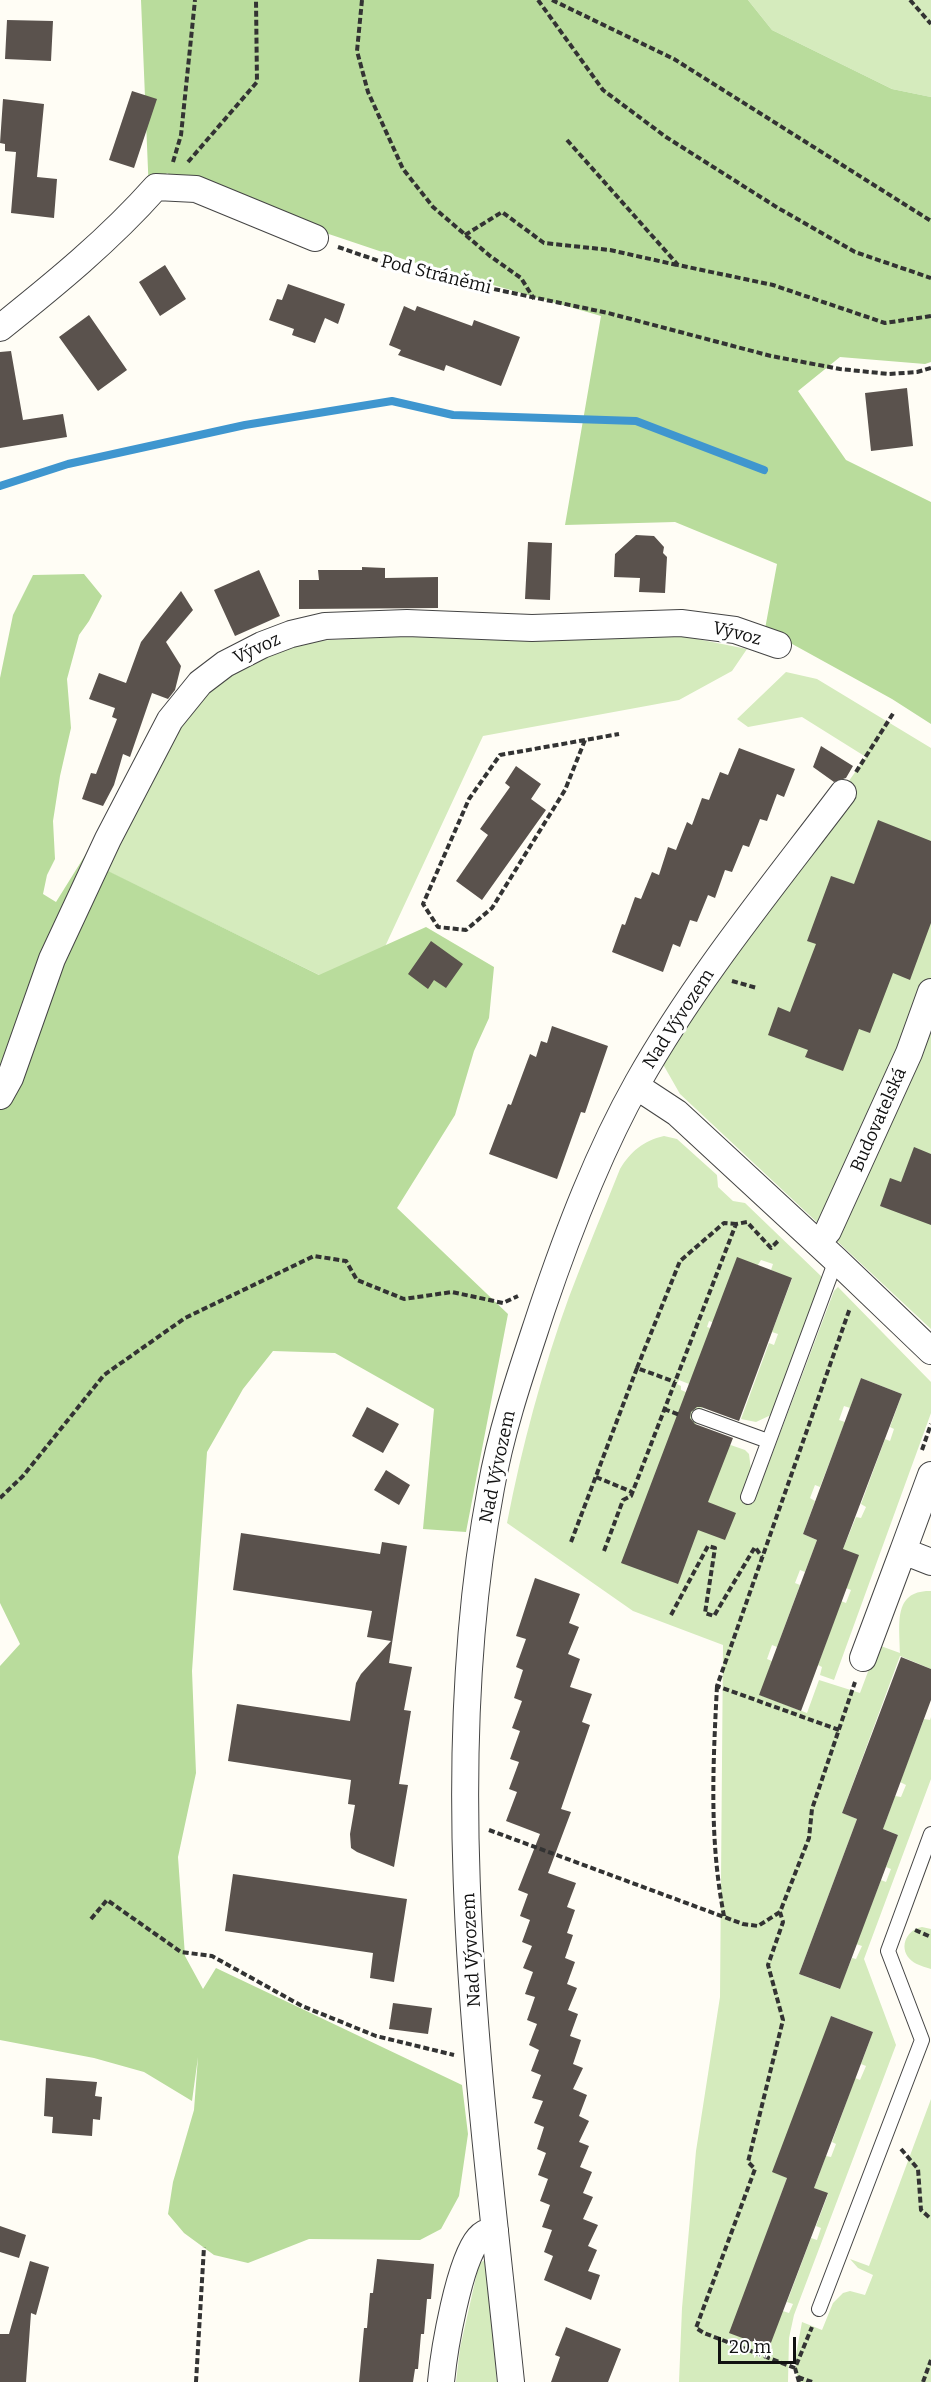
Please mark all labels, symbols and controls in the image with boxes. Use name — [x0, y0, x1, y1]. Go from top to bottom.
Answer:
street label: Pod Stráněmi — [378, 251, 494, 299]
street label: Vývoz — [710, 618, 764, 650]
street label: Vývoz — [230, 629, 284, 669]
street label: Nad Vývozem — [639, 965, 719, 1073]
street label: Budovatelská — [846, 1065, 912, 1175]
street label: Nad Vývozem — [476, 1409, 520, 1525]
street label: Nad Vývozem — [458, 1892, 486, 2008]
scale bar — [721, 2325, 799, 2363]
text: 20 m — [729, 2336, 771, 2358]

